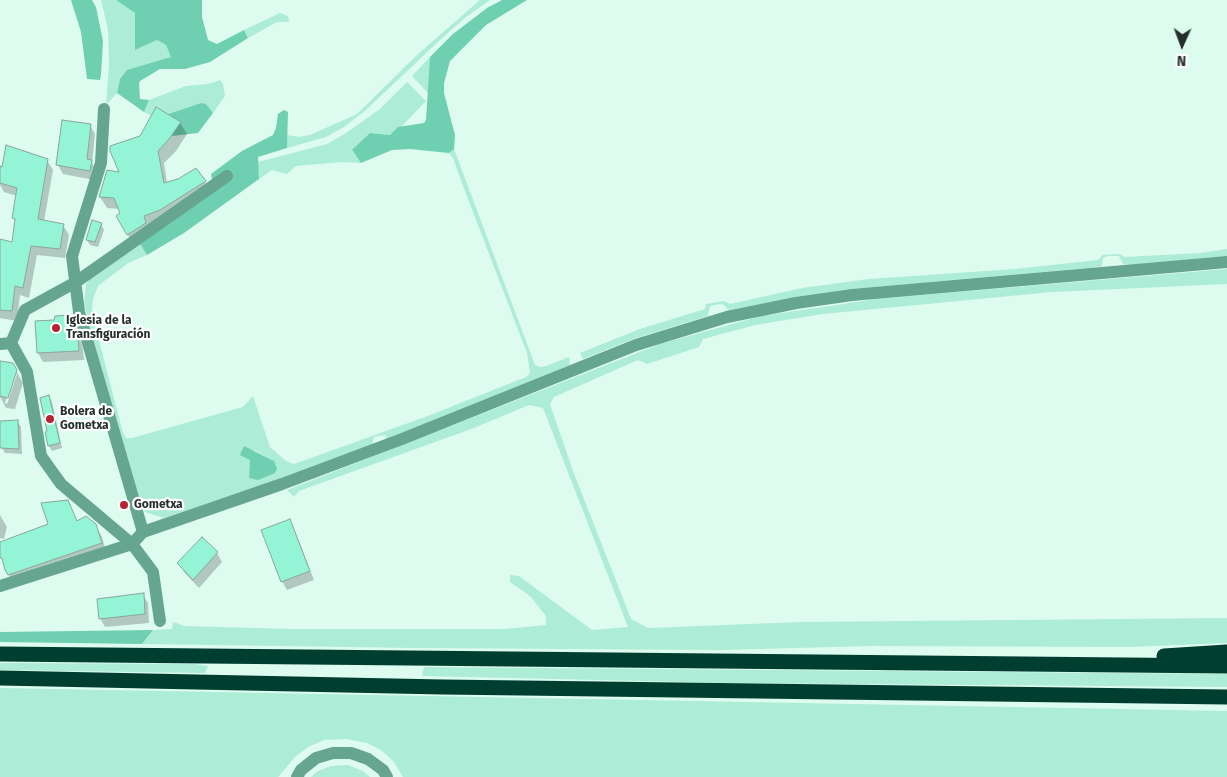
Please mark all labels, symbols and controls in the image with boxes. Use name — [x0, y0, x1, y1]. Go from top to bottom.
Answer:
north arrow — [1157, 20, 1207, 70]
text: N — [1177, 52, 1186, 69]
place label: Iglesia de la Transfiguración — [66, 314, 150, 342]
marker: Iglesia de la Transfiguración — [50, 322, 62, 334]
place label: Bolera de Gometxa — [60, 405, 112, 433]
marker: Bolera de Gometxa — [44, 413, 56, 425]
place label: Gometxa — [134, 498, 183, 512]
marker: Gometxa — [118, 499, 130, 511]

